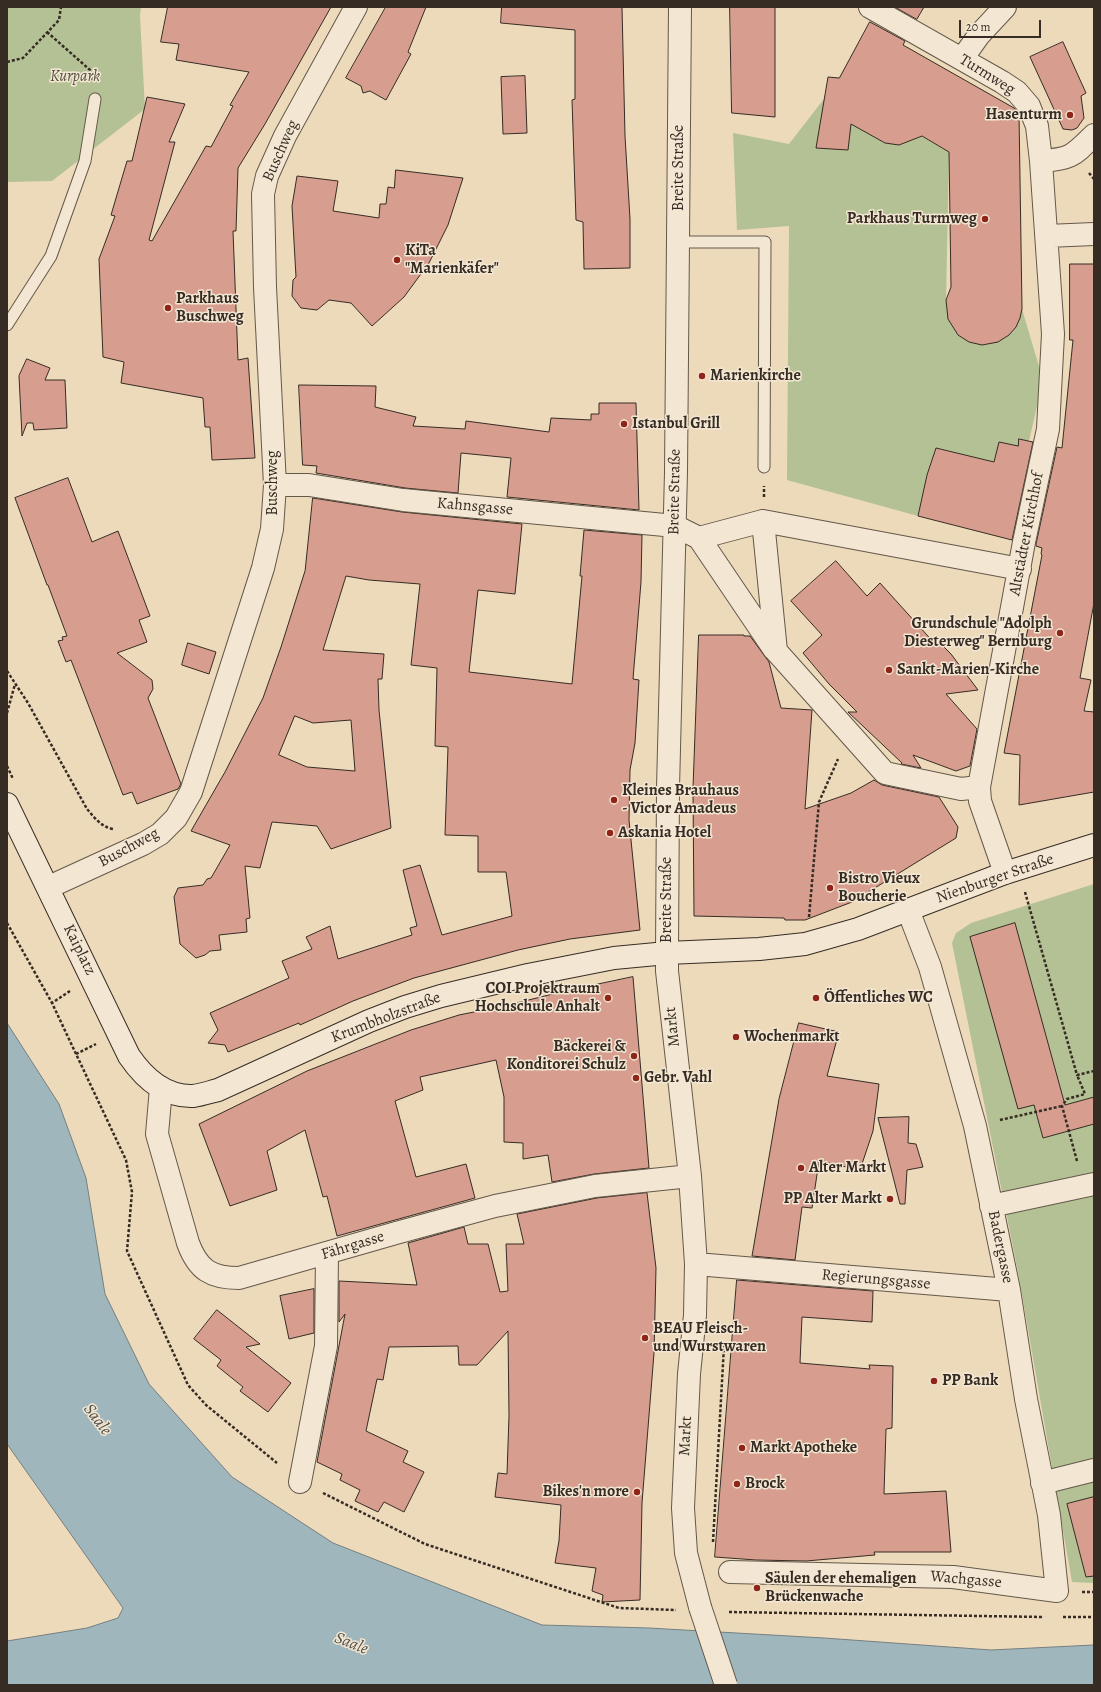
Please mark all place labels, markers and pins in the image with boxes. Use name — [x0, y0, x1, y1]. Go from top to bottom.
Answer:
place label: Hasenturm — [986, 105, 1062, 125]
marker: Hasenturm — [1065, 110, 1075, 120]
place label: Parkhaus Turmweg — [847, 209, 977, 229]
marker: Parkhaus Turmweg — [980, 214, 990, 224]
place label: KiTa "Marienkäfer" — [405, 241, 499, 279]
marker: KiTa "Marienkäfer" — [392, 255, 402, 265]
place label: Parkhaus Buschweg — [176, 289, 244, 327]
marker: Parkhaus Buschweg — [163, 303, 173, 313]
place label: Marienkirche — [710, 366, 801, 386]
marker: Marienkirche — [697, 371, 707, 381]
place label: Istanbul Grill — [632, 414, 720, 434]
marker: Istanbul Grill — [619, 419, 629, 429]
place label: Grundschule "Adolph Diesterweg" Bernburg — [904, 614, 1052, 652]
marker: Grundschule "Adolph Diesterweg" Bernburg — [1055, 628, 1065, 638]
place label: Sankt-Marien-Kirche — [897, 660, 1039, 680]
marker: Sankt-Marien-Kirche — [884, 665, 894, 675]
place label: Kleines Brauhaus - Victor Amadeus — [622, 781, 739, 819]
marker: Kleines Brauhaus - Victor Amadeus — [609, 795, 619, 805]
place label: Askania Hotel — [618, 823, 711, 843]
marker: Askania Hotel — [605, 828, 615, 838]
place label: Bistro Vieux Boucherie — [838, 869, 920, 907]
marker: Bistro Vieux Boucherie — [825, 883, 835, 893]
place label: COI Projektraum Hochschule Anhalt — [475, 979, 600, 1017]
place label: Öffentliches WC — [824, 988, 933, 1008]
marker: COI Projektraum Hochschule Anhalt — [603, 993, 613, 1003]
marker: Öffentliches WC — [811, 993, 821, 1003]
place label: Wochenmarkt — [744, 1027, 840, 1047]
marker: Wochenmarkt — [731, 1032, 741, 1042]
place label: Bäckerei & Konditorei Schulz — [507, 1037, 626, 1075]
marker: Bäckerei & Konditorei Schulz — [629, 1051, 639, 1061]
place label: Gebr. Vahl — [644, 1068, 712, 1088]
marker: Gebr. Vahl — [631, 1073, 641, 1083]
place label: Alter Markt — [809, 1158, 886, 1178]
marker: Alter Markt — [796, 1163, 806, 1173]
place label: PP Alter Markt — [784, 1189, 882, 1209]
marker: PP Alter Markt — [885, 1194, 895, 1204]
place label: BEAU Fleisch- und Wurstwaren — [653, 1319, 766, 1357]
marker: BEAU Fleisch- und Wurstwaren — [640, 1333, 650, 1343]
place label: PP Bank — [942, 1371, 998, 1391]
marker: PP Bank — [929, 1376, 939, 1386]
place label: Markt Apotheke — [750, 1438, 857, 1458]
marker: Markt Apotheke — [737, 1443, 747, 1453]
place label: Brock — [745, 1474, 785, 1494]
marker: Brock — [732, 1479, 742, 1489]
place label: Bikes'n more — [542, 1482, 629, 1502]
marker: Bikes'n more — [632, 1487, 642, 1497]
place label: Säulen der ehemaligen Brückenwache — [765, 1569, 916, 1607]
marker: Säulen der ehemaligen Brückenwache — [752, 1583, 762, 1593]

